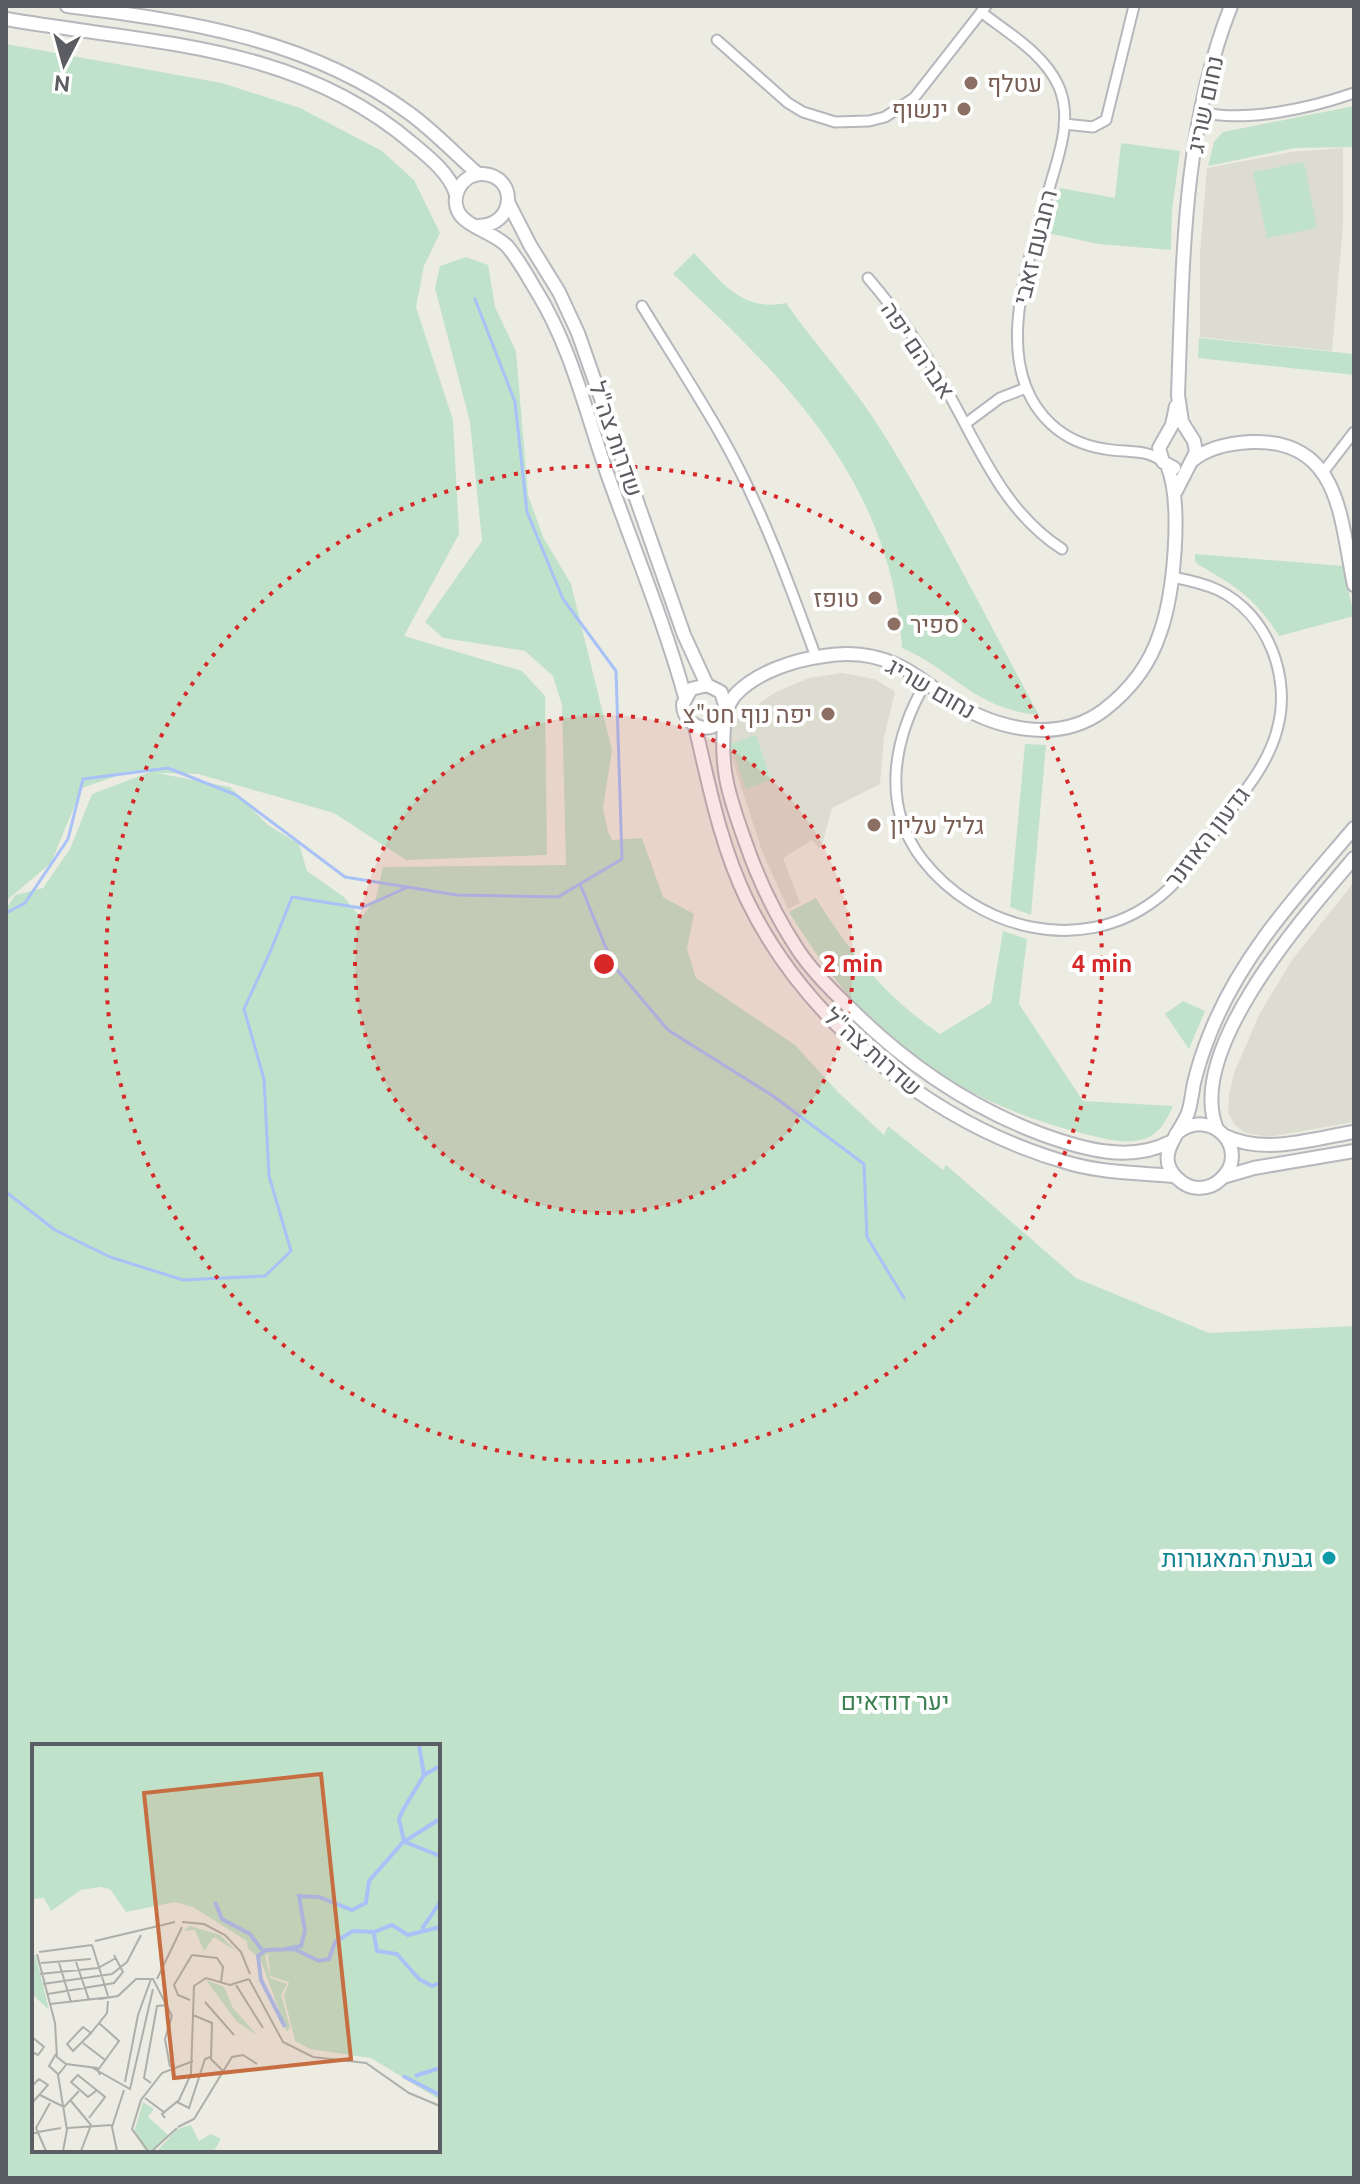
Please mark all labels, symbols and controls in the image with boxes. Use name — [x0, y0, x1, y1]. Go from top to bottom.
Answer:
north arrow — [24, 24, 104, 104]
street label: נחום שריג — [1182, 53, 1228, 155]
place label: עטלף — [987, 70, 1042, 97]
text: N — [52, 71, 71, 98]
marker: עטלף — [962, 74, 980, 92]
place label: ינשוף — [892, 96, 948, 123]
marker: ינשוף — [955, 100, 973, 118]
street label: רחבעם זאבי — [1008, 187, 1062, 307]
street label: אברהם יפה — [876, 296, 960, 404]
street label: שדרות צה"ל — [584, 378, 648, 500]
place label: טופז — [814, 585, 859, 612]
marker: טופז — [866, 589, 884, 607]
place label: ספיר — [910, 611, 959, 638]
marker: ספיר — [885, 615, 903, 633]
street label: נחום שריג — [882, 652, 980, 724]
place label: יפה נוף חט"צ — [683, 701, 812, 728]
marker: יפה נוף חט"צ — [819, 705, 837, 723]
street label: גדעון האוזנר — [1159, 781, 1255, 893]
place label: גליל עליון — [890, 812, 984, 839]
marker: גליל עליון — [865, 816, 883, 834]
centre of rings — [590, 950, 618, 978]
text: 2 min — [823, 950, 883, 977]
text: 4 min — [1072, 950, 1132, 977]
street label: שדרות צה"ל — [819, 1002, 927, 1102]
place label: גבעת המאגורות — [1162, 1545, 1313, 1572]
marker: גבעת המאגורות — [1320, 1549, 1338, 1567]
park label: יער דודאים — [841, 1688, 949, 1715]
inset map — [32, 1744, 440, 2152]

